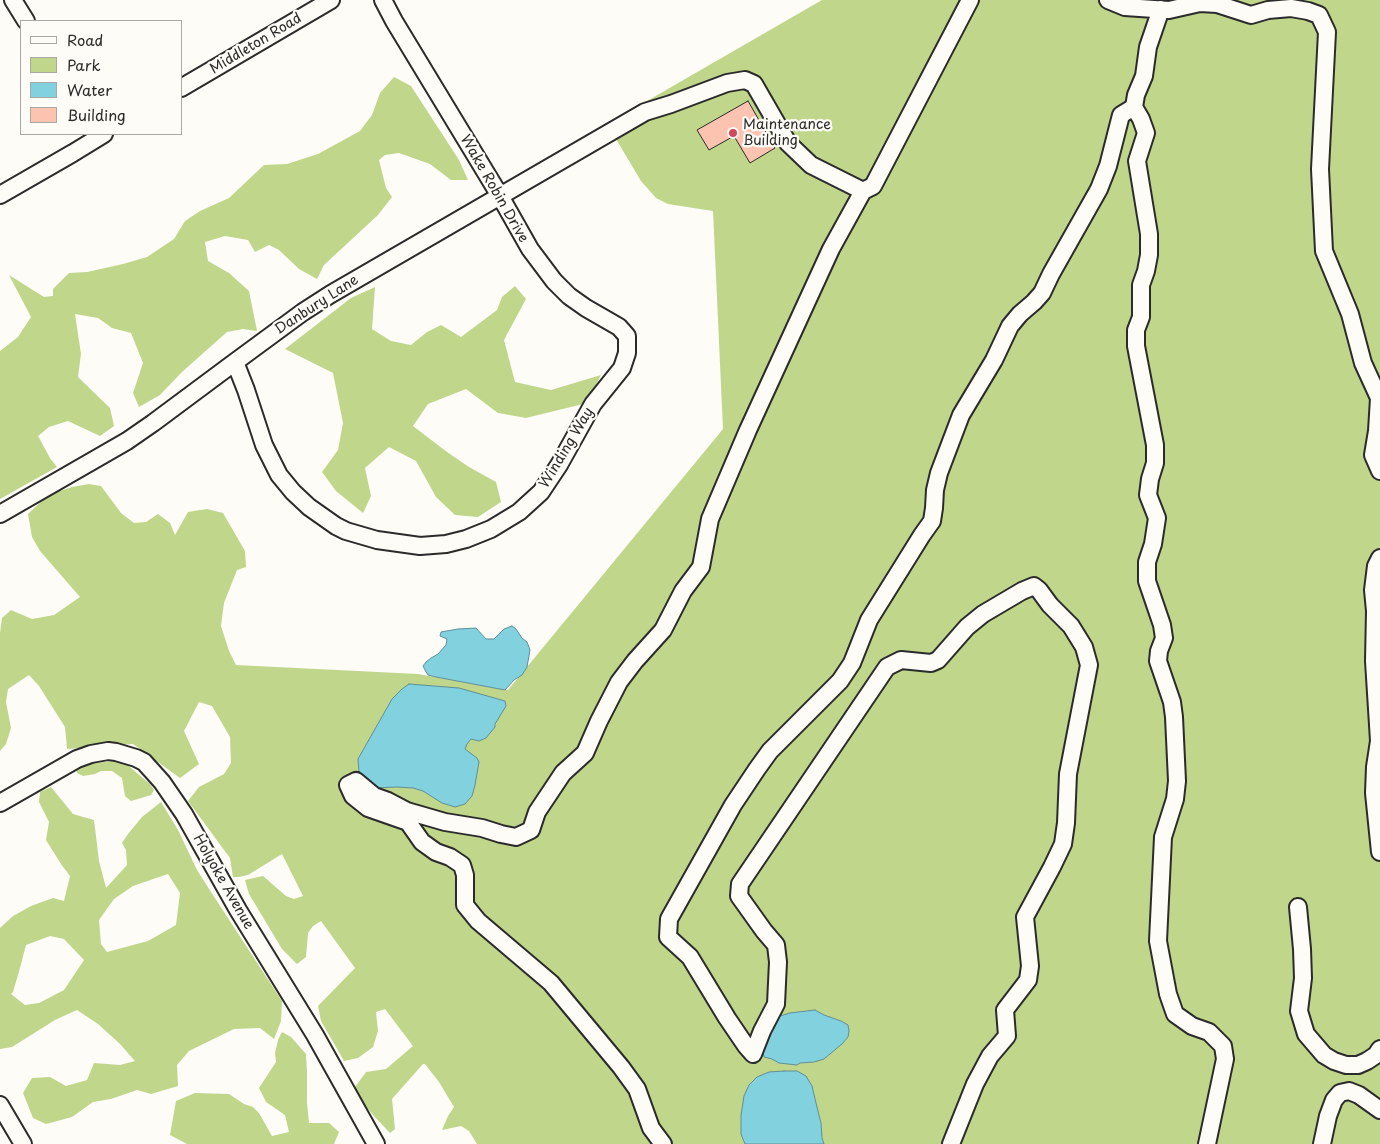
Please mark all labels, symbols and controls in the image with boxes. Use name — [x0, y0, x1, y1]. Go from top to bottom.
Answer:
street label: Middleton Road — [207, 10, 305, 78]
legend — [20, 20, 182, 135]
text: Road — [67, 28, 103, 51]
text: Park — [67, 53, 101, 76]
text: Water — [67, 78, 112, 101]
text: Building — [67, 103, 126, 126]
place label: Maintenance Building — [743, 117, 831, 150]
marker: Maintenance Building — [727, 127, 739, 139]
street label: Wake Robin Drive — [456, 132, 532, 246]
street label: Danbury Lane — [272, 272, 362, 338]
street label: Winding Way — [536, 405, 598, 491]
street label: Holyoke Avenue — [189, 832, 257, 932]

